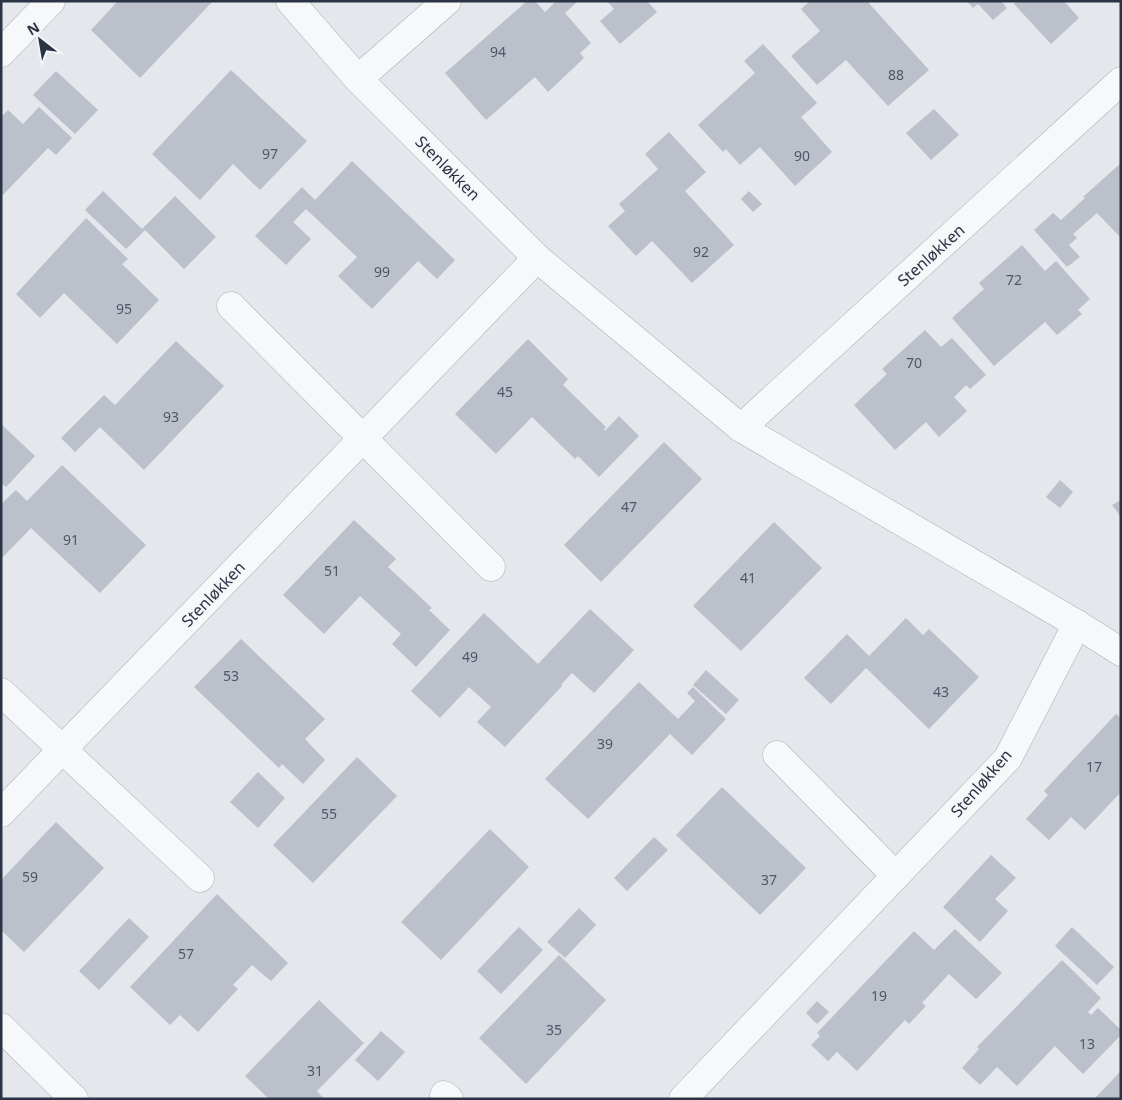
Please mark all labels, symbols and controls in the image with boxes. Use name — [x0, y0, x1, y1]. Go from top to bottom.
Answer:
north arrow — [15, 15, 65, 65]
text: N — [23, 17, 43, 40]
house number: 94 — [490, 42, 506, 61]
house number: 88 — [888, 65, 904, 84]
street label: Stenløkken — [411, 131, 485, 205]
house number: 97 — [262, 144, 278, 163]
house number: 90 — [794, 146, 810, 165]
street label: Stenløkken — [893, 219, 969, 291]
house number: 92 — [693, 242, 709, 261]
house number: 99 — [374, 262, 390, 281]
house number: 72 — [1006, 270, 1022, 289]
house number: 95 — [116, 299, 132, 318]
house number: 70 — [906, 353, 922, 372]
house number: 45 — [497, 382, 513, 401]
house number: 93 — [163, 407, 179, 426]
house number: 47 — [621, 497, 637, 516]
house number: 91 — [63, 530, 79, 549]
street label: Stenløkken — [176, 556, 250, 632]
house number: 51 — [324, 561, 340, 580]
house number: 41 — [740, 568, 756, 587]
house number: 49 — [462, 647, 478, 666]
house number: 53 — [223, 666, 239, 685]
house number: 43 — [933, 682, 949, 701]
house number: 39 — [597, 734, 613, 753]
street label: Stenløkken — [945, 744, 1017, 822]
house number: 17 — [1086, 757, 1102, 776]
house number: 55 — [321, 804, 337, 823]
house number: 59 — [22, 867, 38, 886]
house number: 37 — [761, 870, 777, 889]
house number: 57 — [178, 944, 194, 963]
house number: 19 — [871, 986, 887, 1005]
house number: 35 — [546, 1020, 562, 1039]
house number: 13 — [1079, 1034, 1095, 1053]
house number: 31 — [307, 1061, 323, 1080]

